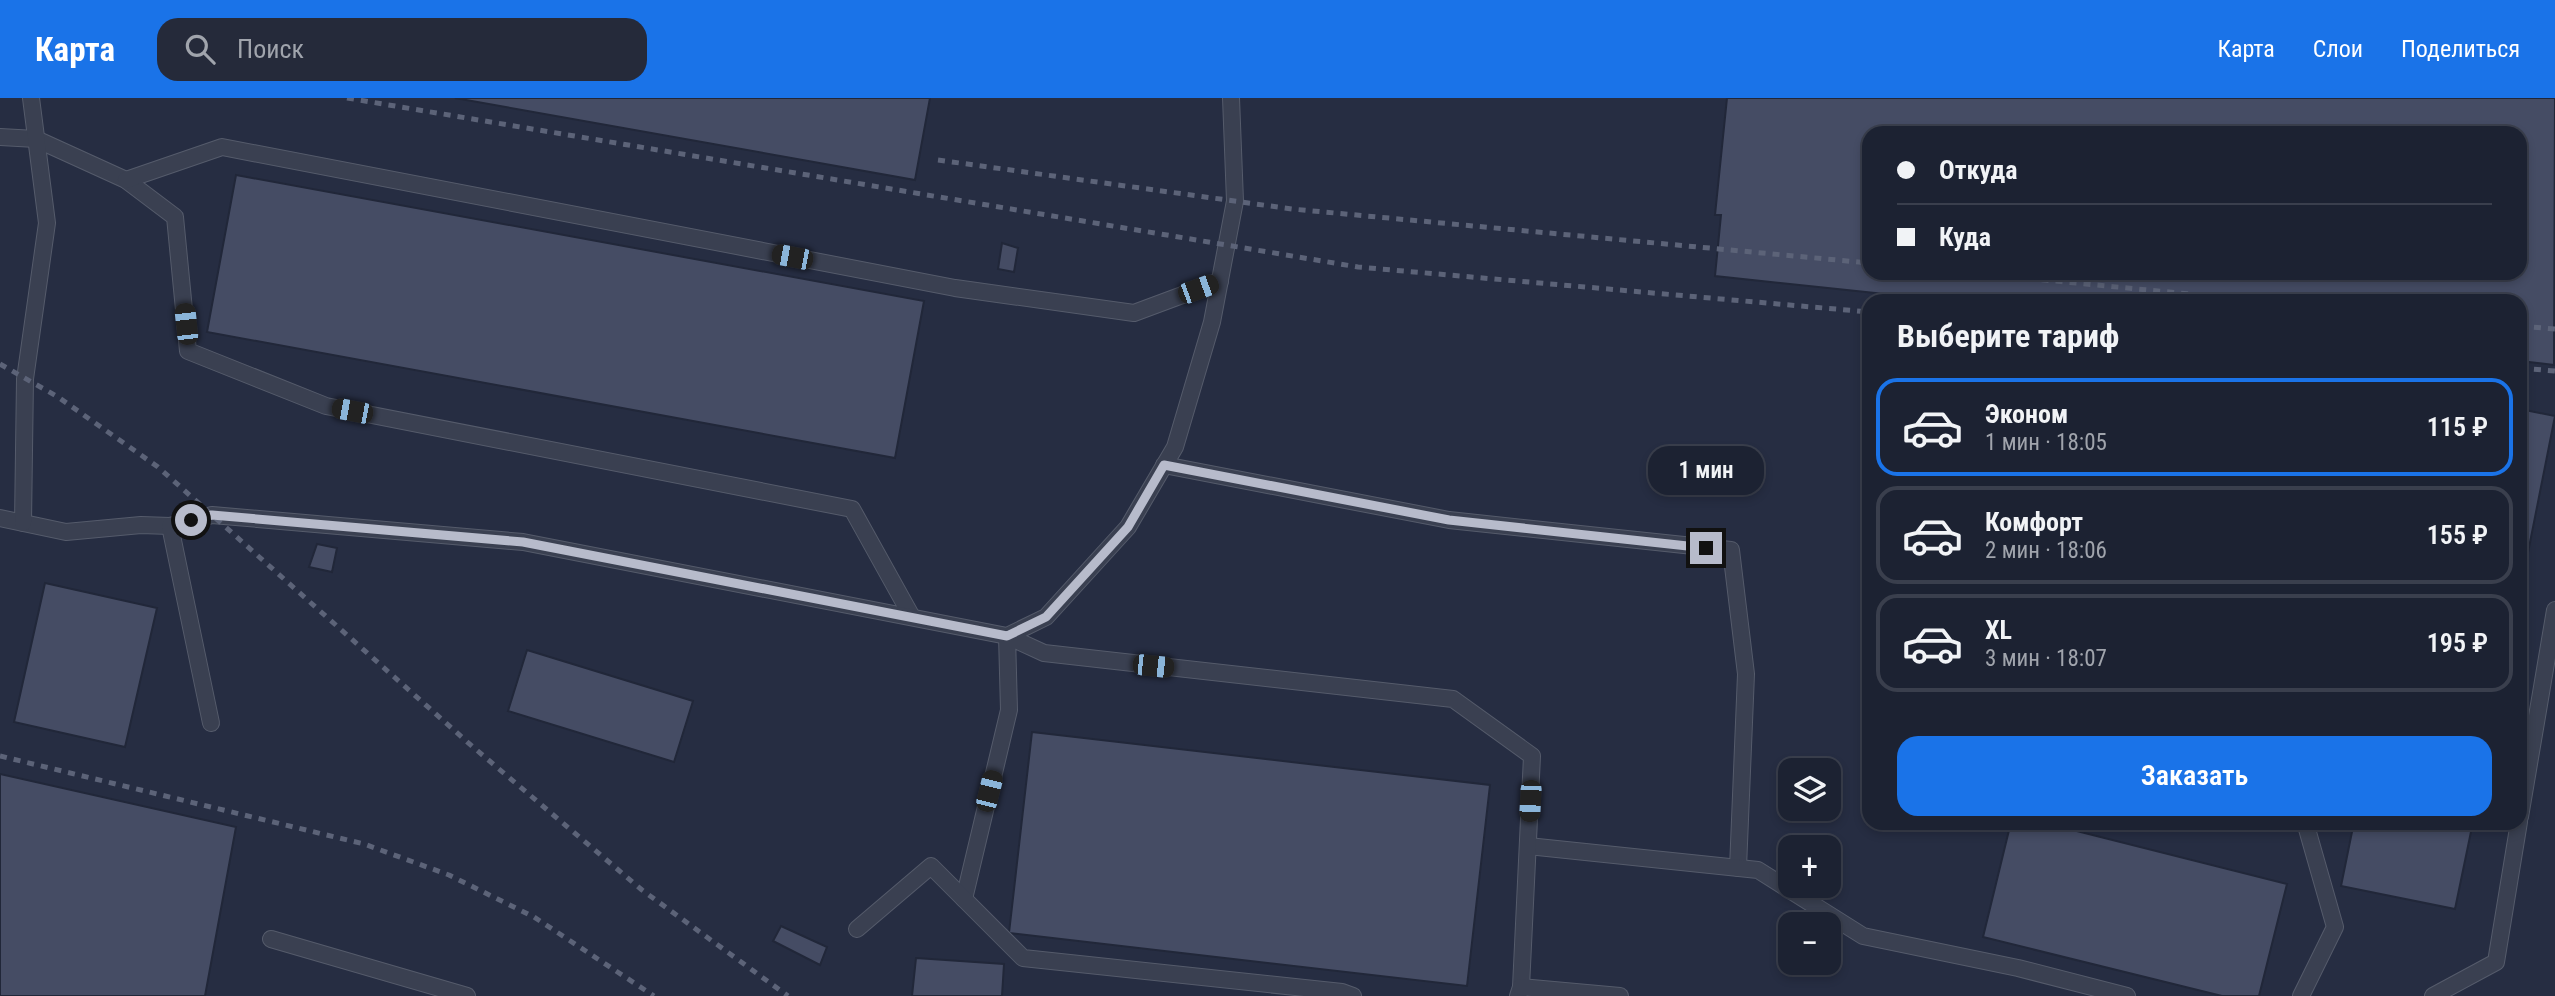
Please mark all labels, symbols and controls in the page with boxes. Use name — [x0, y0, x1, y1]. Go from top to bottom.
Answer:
search box — [157, 18, 647, 81]
text: Карта — [35, 30, 115, 69]
icon: search — [181, 30, 219, 68]
text: Поиск — [237, 34, 304, 64]
text: Карта — [2217, 35, 2275, 63]
text: Слои — [2313, 35, 2363, 63]
text: Поделиться — [2401, 35, 2520, 63]
text: Откуда — [1939, 155, 2017, 185]
text: Куда — [1939, 222, 1991, 252]
car — [770, 243, 815, 271]
car — [1175, 272, 1222, 306]
car — [174, 302, 199, 346]
text: Выберите тариф — [1897, 317, 2119, 355]
icon: car — [1901, 396, 1964, 459]
car — [330, 397, 375, 425]
text: Эконом — [1985, 399, 2068, 429]
text: 115 ₽ — [2427, 412, 2488, 442]
text: 1 мин · 18:05 — [1985, 429, 2107, 456]
callout: 1 мин — [1648, 447, 1764, 496]
text: 1 мин — [1678, 457, 1734, 484]
route start — [175, 504, 207, 536]
icon: car — [1901, 504, 1964, 567]
text: Комфорт — [1985, 507, 2083, 537]
text: 155 ₽ — [2427, 520, 2488, 550]
route end — [1690, 532, 1722, 564]
text: 2 мин · 18:06 — [1985, 537, 2107, 564]
icon: car — [1901, 612, 1964, 675]
text: XL — [1985, 615, 2012, 645]
text: 195 ₽ — [2427, 628, 2488, 658]
text: 3 мин · 18:07 — [1985, 645, 2107, 672]
car — [1132, 653, 1175, 679]
button: Заказать — [1897, 736, 2492, 816]
map controls — [1778, 758, 1841, 975]
button: layers — [1778, 758, 1841, 821]
car — [974, 768, 1005, 814]
car — [1519, 779, 1542, 823]
button: + — [1778, 835, 1841, 898]
button: − — [1778, 912, 1841, 975]

